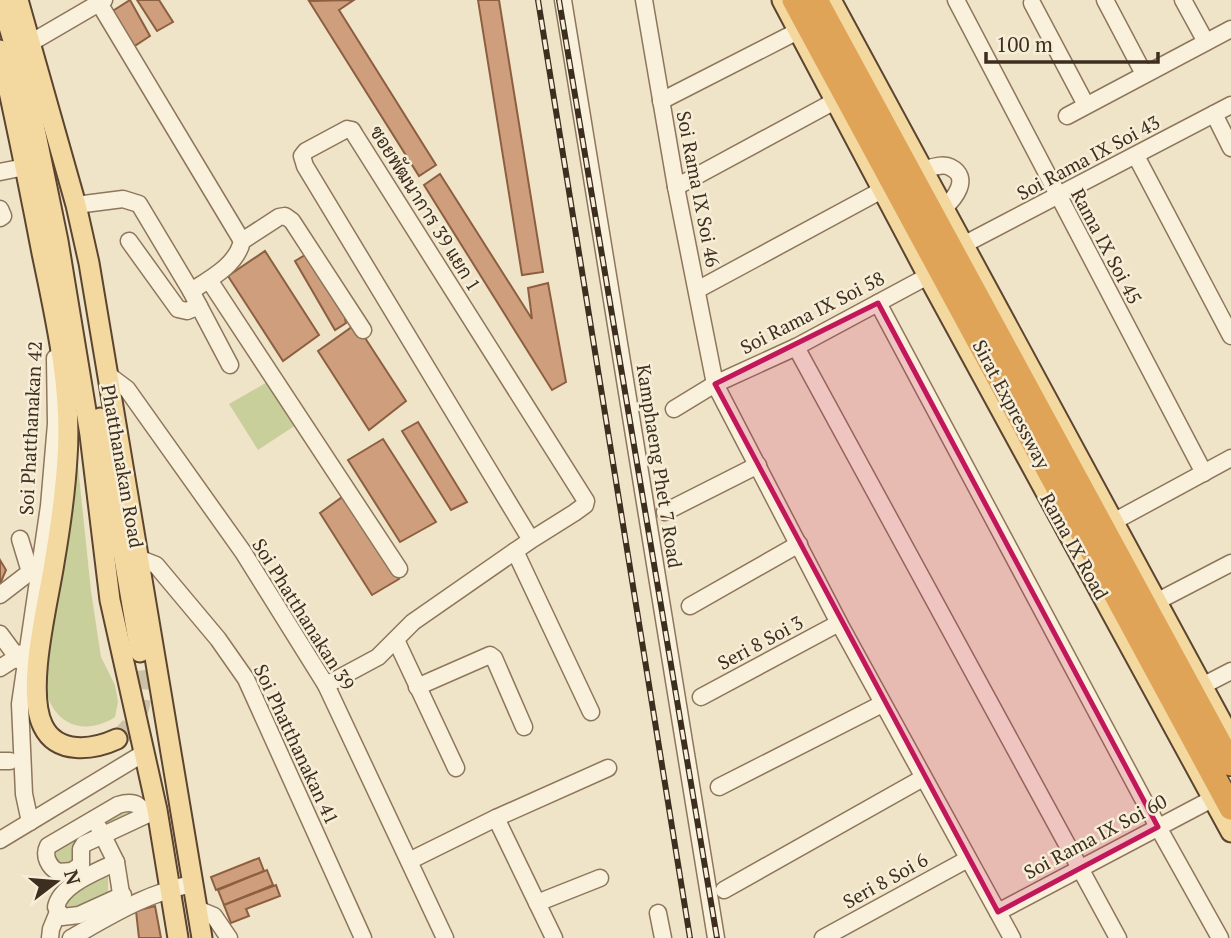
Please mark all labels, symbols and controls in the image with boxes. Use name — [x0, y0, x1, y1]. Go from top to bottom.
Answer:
scale bar — [986, 21, 1158, 65]
text: 100 m — [996, 30, 1053, 58]
street label: Soi Rama IX Soi 46 — [672, 109, 726, 269]
street label: Soi Rama IX Soi 43 — [1012, 109, 1164, 205]
street label: ซอยพัฒนาการ 39 แยก 1 — [365, 120, 487, 296]
street label: Rama IX Soi 45 — [1066, 184, 1148, 308]
street label: Soi Rama IX Soi 58 — [736, 265, 888, 359]
street label: Sirat Expressway — [968, 335, 1057, 473]
street label: Soi Phatthanakan 42 — [13, 340, 47, 516]
street label: Kamphaeng Phet 7 Road — [632, 362, 689, 570]
street label: Phatthanakan Road — [96, 382, 150, 550]
street label: Rama IX Road — [1035, 488, 1115, 604]
street label: Soi Phatthanakan 39 — [247, 533, 361, 695]
street label: Seri 8 Soi 3 — [713, 609, 807, 675]
street label: Soi Phatthanakan 41 — [249, 660, 345, 828]
street label: Soi Rama IX Soi 60 — [1019, 788, 1171, 884]
street label: Seri 8 Soi 6 — [838, 846, 932, 914]
north arrow — [21, 847, 91, 917]
text: N — [59, 867, 87, 888]

